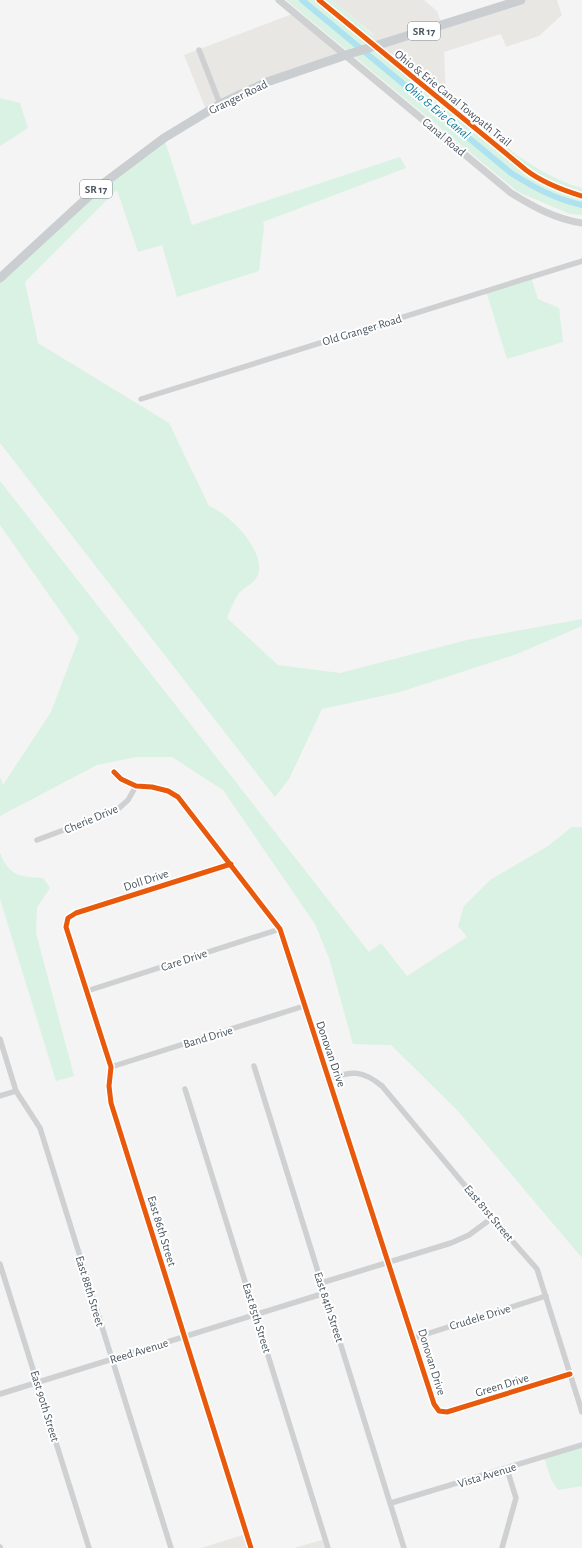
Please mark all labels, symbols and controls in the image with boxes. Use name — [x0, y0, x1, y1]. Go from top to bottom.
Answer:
road number: SR 17 — [408, 22, 440, 40]
street label: Ohio & Erie Canal Towpath Trail — [392, 46, 514, 150]
street label: Granger Road — [207, 78, 269, 116]
water label: Ohio & Erie Canal — [401, 79, 473, 143]
street label: Canal Road — [420, 116, 468, 158]
road number: SR 17 — [80, 180, 112, 198]
street label: Old Granger Road — [321, 312, 403, 348]
street label: Cherie Drive — [62, 802, 120, 836]
street label: Doll Drive — [122, 867, 170, 893]
street label: Care Drive — [159, 947, 209, 973]
street label: Donovan Drive — [314, 1019, 348, 1089]
street label: Band Drive — [182, 1024, 234, 1050]
street label: East 81st Street — [462, 1182, 516, 1244]
street label: East 86th Street — [146, 1194, 178, 1268]
street label: East 88th Street — [74, 1254, 106, 1328]
street label: East 84th Street — [312, 1270, 346, 1344]
street label: East 85th Street — [241, 1282, 273, 1355]
street label: Crudele Drive — [448, 1302, 512, 1332]
street label: Donovan Drive — [416, 1327, 448, 1397]
street label: Reed Avenue — [108, 1336, 170, 1366]
street label: East 90th Street — [29, 1369, 62, 1443]
street label: Green Drive — [474, 1371, 530, 1399]
street label: Vista Avenue — [456, 1460, 518, 1490]

